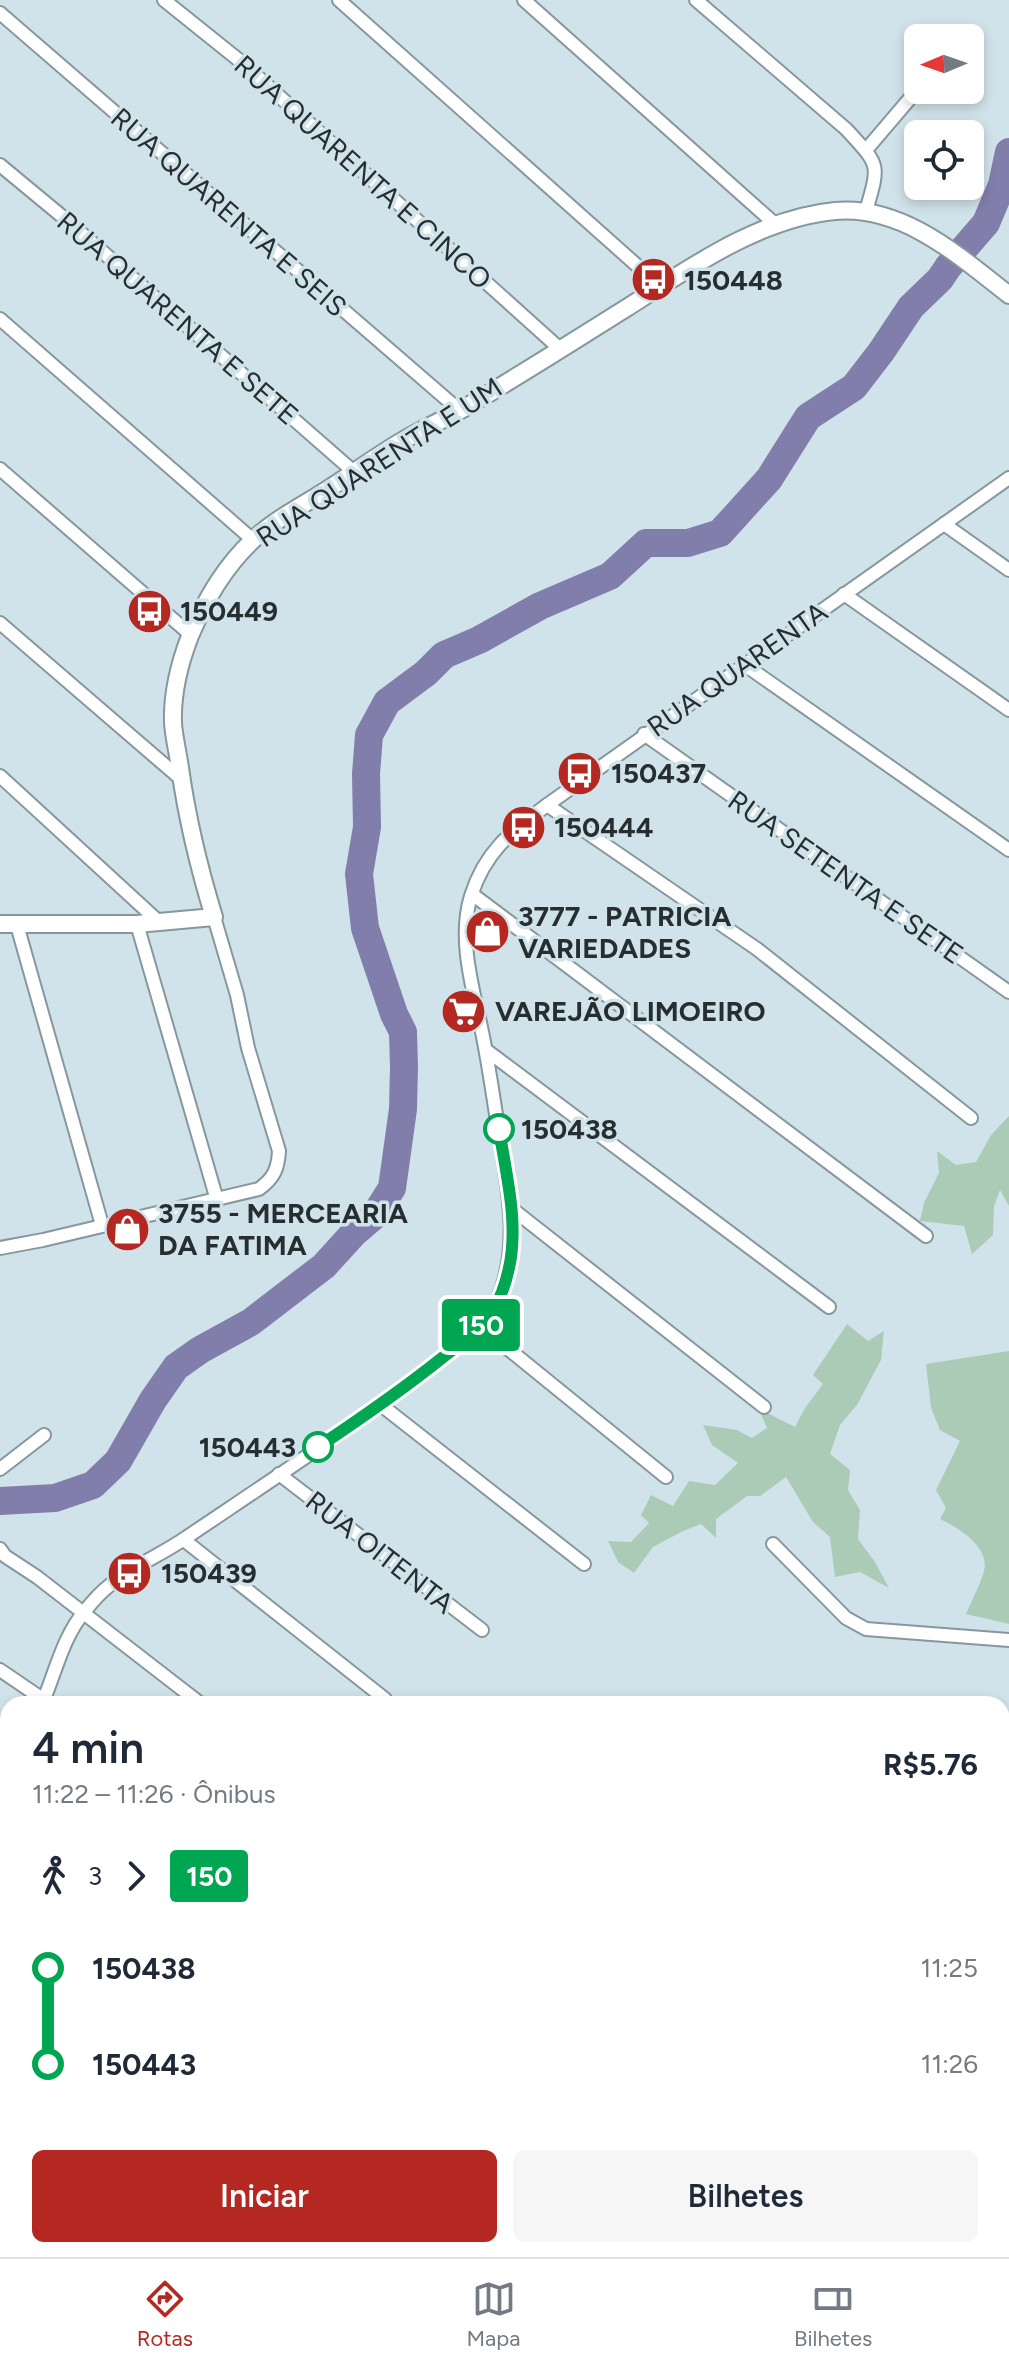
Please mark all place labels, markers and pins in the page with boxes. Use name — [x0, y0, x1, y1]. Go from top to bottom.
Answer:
bus stop icon: 150448 — [629, 256, 677, 304]
place label: 150448 — [684, 263, 783, 297]
bus stop icon: 150449 — [125, 587, 173, 635]
place label: 150449 — [180, 594, 278, 628]
bus stop icon: 150437 — [556, 749, 604, 797]
place label: 150437 — [611, 756, 706, 790]
bus stop icon: 150444 — [499, 803, 547, 851]
place label: 150444 — [554, 810, 653, 844]
place label: 3777 - PATRICIA VARIEDADES — [518, 899, 731, 965]
shop icon: 3777 - PATRICIA VARIEDADES — [463, 908, 511, 956]
supermarket icon: VAREJÃO LIMOEIRO — [440, 987, 488, 1035]
place label: VAREJÃO LIMOEIRO — [495, 994, 766, 1028]
place label: 150438 — [521, 1112, 618, 1146]
marker: 150438 — [484, 1114, 514, 1144]
place label: 3755 - MERCEARIA DA FATIMA — [158, 1196, 408, 1262]
shop icon: 3755 - MERCEARIA DA FATIMA — [103, 1205, 151, 1253]
place label: 150443 — [199, 1430, 296, 1464]
marker: 150443 — [303, 1432, 333, 1462]
bus stop icon: 150439 — [106, 1549, 154, 1597]
place label: 150439 — [161, 1556, 257, 1590]

